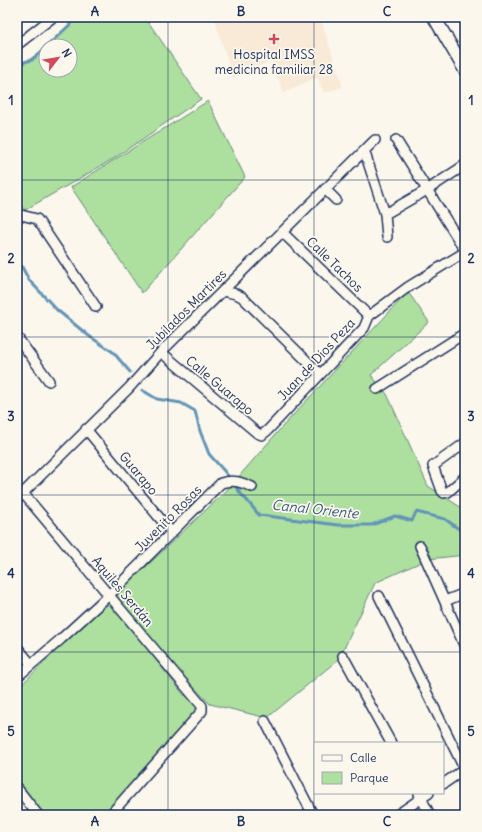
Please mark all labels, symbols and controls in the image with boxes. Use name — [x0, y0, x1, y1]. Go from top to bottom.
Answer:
text: A — [91, 3, 100, 20]
text: B — [237, 3, 246, 20]
text: C — [383, 3, 392, 20]
marker: Hospital IMSS medicina familiar 28 — [268, 33, 280, 45]
north arrow — [38, 38, 78, 78]
text: N — [59, 46, 75, 60]
place label: Hospital IMSS medicina familiar 28 — [215, 46, 333, 78]
text: 1 — [8, 92, 14, 109]
text: 1 — [468, 92, 474, 109]
street label: Calle Tachos — [303, 233, 367, 296]
text: 2 — [7, 250, 15, 267]
text: 2 — [467, 250, 475, 267]
street label: Jubilados Martires — [143, 266, 230, 353]
street label: Juan de Dios Peza — [274, 315, 359, 404]
street label: Calle Guarapo — [182, 352, 257, 419]
text: 3 — [7, 408, 15, 425]
text: 3 — [467, 408, 475, 425]
street label: Guarapo — [116, 448, 162, 499]
street label: Juvenito Rosas — [131, 481, 205, 555]
water label: Canal Oriente — [271, 496, 361, 523]
street label: Aquiles Serdán — [88, 553, 157, 630]
text: 4 — [7, 565, 15, 582]
text: 4 — [467, 565, 475, 582]
text: 5 — [7, 723, 15, 740]
text: 5 — [467, 723, 475, 740]
legend — [314, 742, 444, 794]
text: Calle — [350, 750, 377, 765]
text: Parque — [350, 770, 389, 785]
text: A — [91, 813, 100, 830]
text: B — [237, 813, 246, 830]
text: C — [383, 813, 392, 830]

